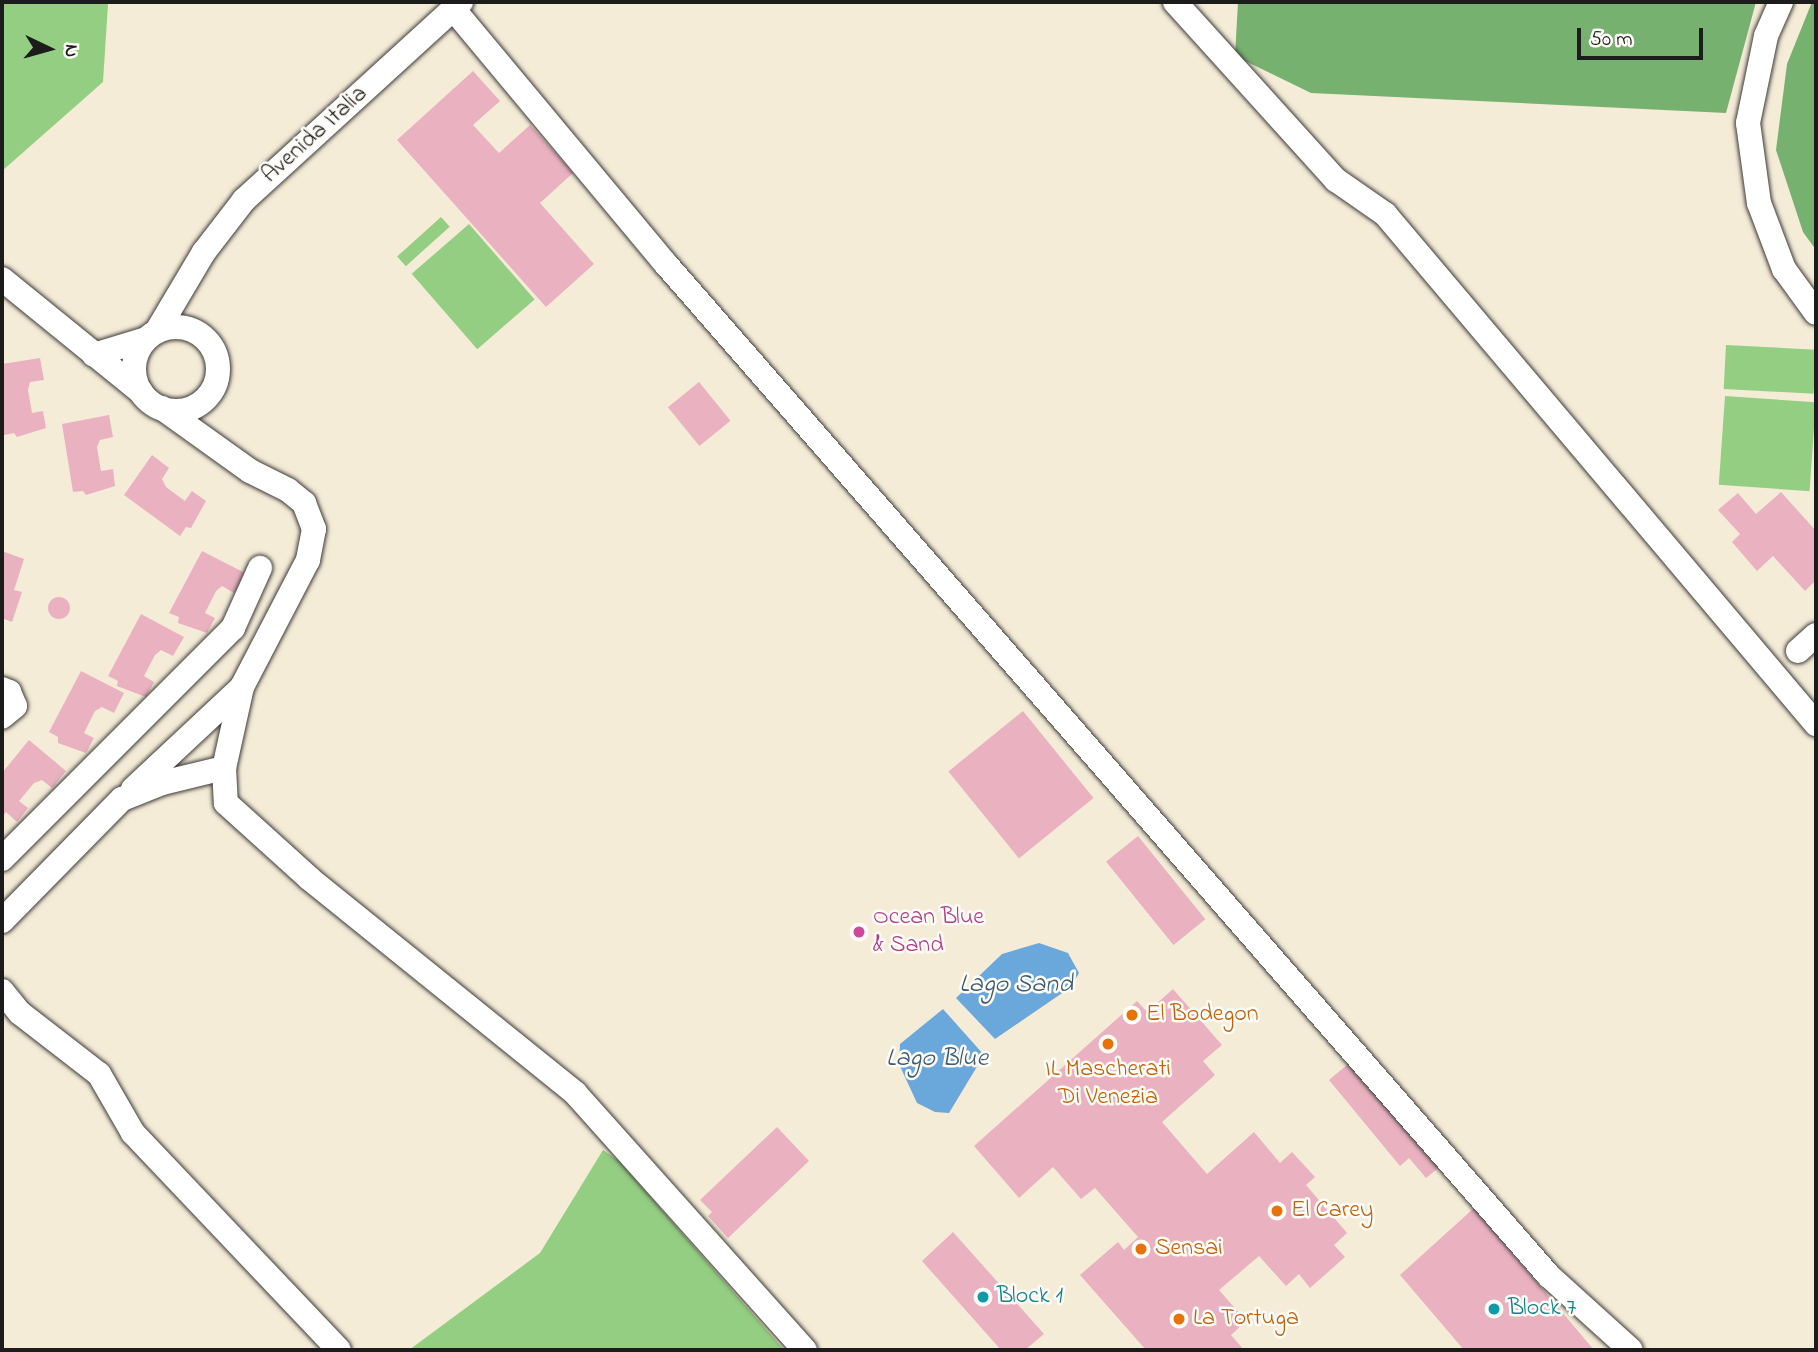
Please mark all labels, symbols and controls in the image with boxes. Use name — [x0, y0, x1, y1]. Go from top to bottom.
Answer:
north arrow — [14, 14, 84, 84]
scale bar — [1580, 14, 1706, 58]
text: 50 m — [1590, 25, 1633, 55]
text: N — [56, 43, 84, 58]
street label: Avenida Italia — [256, 80, 374, 190]
place label: Ocean Blue & Sand — [873, 904, 984, 960]
marker: Ocean Blue & Sand — [851, 924, 867, 940]
water label: Lago Sand — [959, 970, 1073, 1002]
place label: El Bodegon — [1146, 1001, 1259, 1029]
marker: El Bodegon — [1124, 1007, 1140, 1023]
marker: IL Mascherati Di Venezia — [1100, 1036, 1116, 1052]
water label: Lago Blue — [886, 1044, 988, 1076]
place label: IL Mascherati Di Venezia — [1045, 1056, 1171, 1112]
place label: El Carey — [1291, 1197, 1373, 1225]
marker: El Carey — [1269, 1203, 1285, 1219]
place label: Sensai — [1155, 1235, 1222, 1263]
marker: Sensai — [1133, 1241, 1149, 1257]
place label: Block 1 — [997, 1283, 1063, 1311]
marker: Block 1 — [975, 1289, 991, 1305]
place label: Block 7 — [1508, 1295, 1576, 1323]
marker: Block 7 — [1486, 1301, 1502, 1317]
place label: La Tortuga — [1193, 1305, 1299, 1333]
marker: La Tortuga — [1171, 1311, 1187, 1327]

